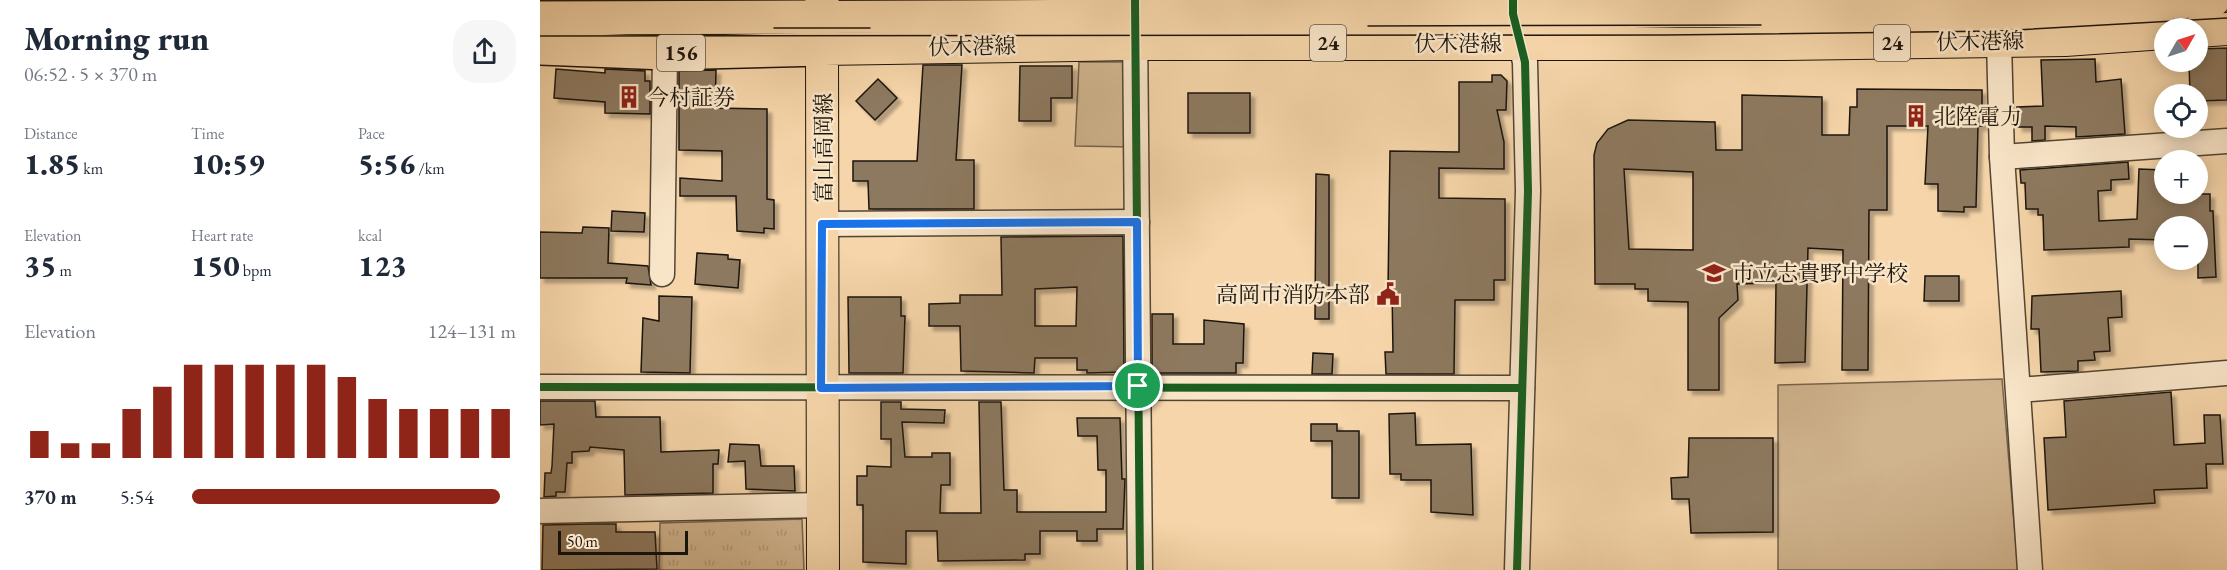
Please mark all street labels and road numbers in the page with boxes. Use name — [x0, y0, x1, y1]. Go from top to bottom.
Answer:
road number: 24 — [1310, 25, 1346, 61]
road number: 24 — [1874, 25, 1910, 61]
street label: 伏木港線 — [1936, 26, 2024, 57]
street label: 伏木港線 — [1414, 29, 1502, 58]
street label: 伏木港線 — [928, 31, 1016, 62]
road number: 156 — [657, 35, 705, 71]
street label: 富山高岡線 — [809, 93, 838, 203]

